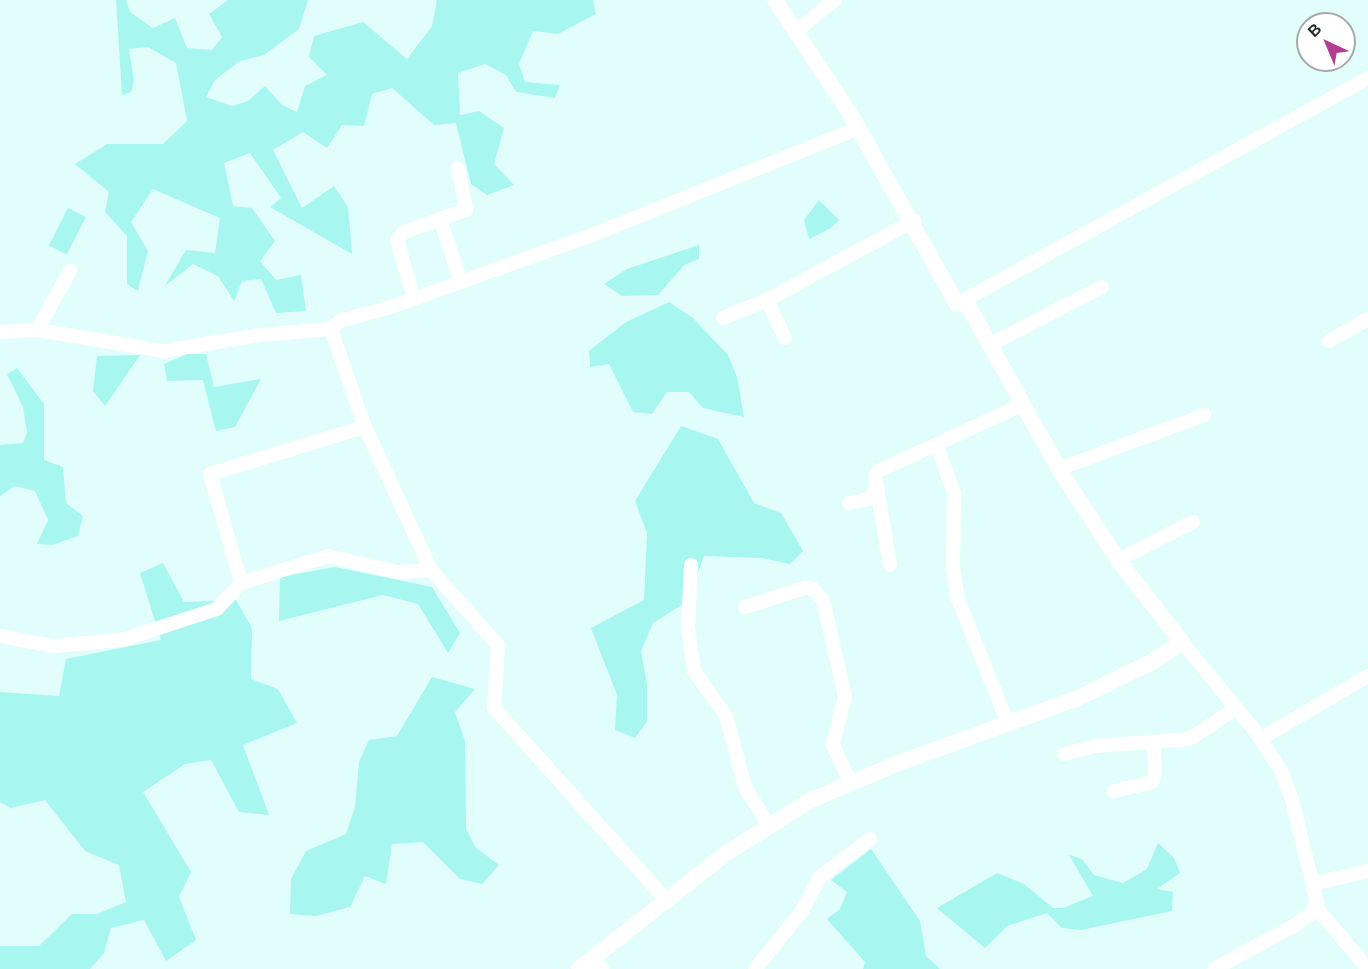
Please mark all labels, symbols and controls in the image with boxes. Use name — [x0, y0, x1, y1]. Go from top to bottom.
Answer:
north arrow — [1296, 12, 1356, 72]
text: B — [1304, 20, 1325, 40]

